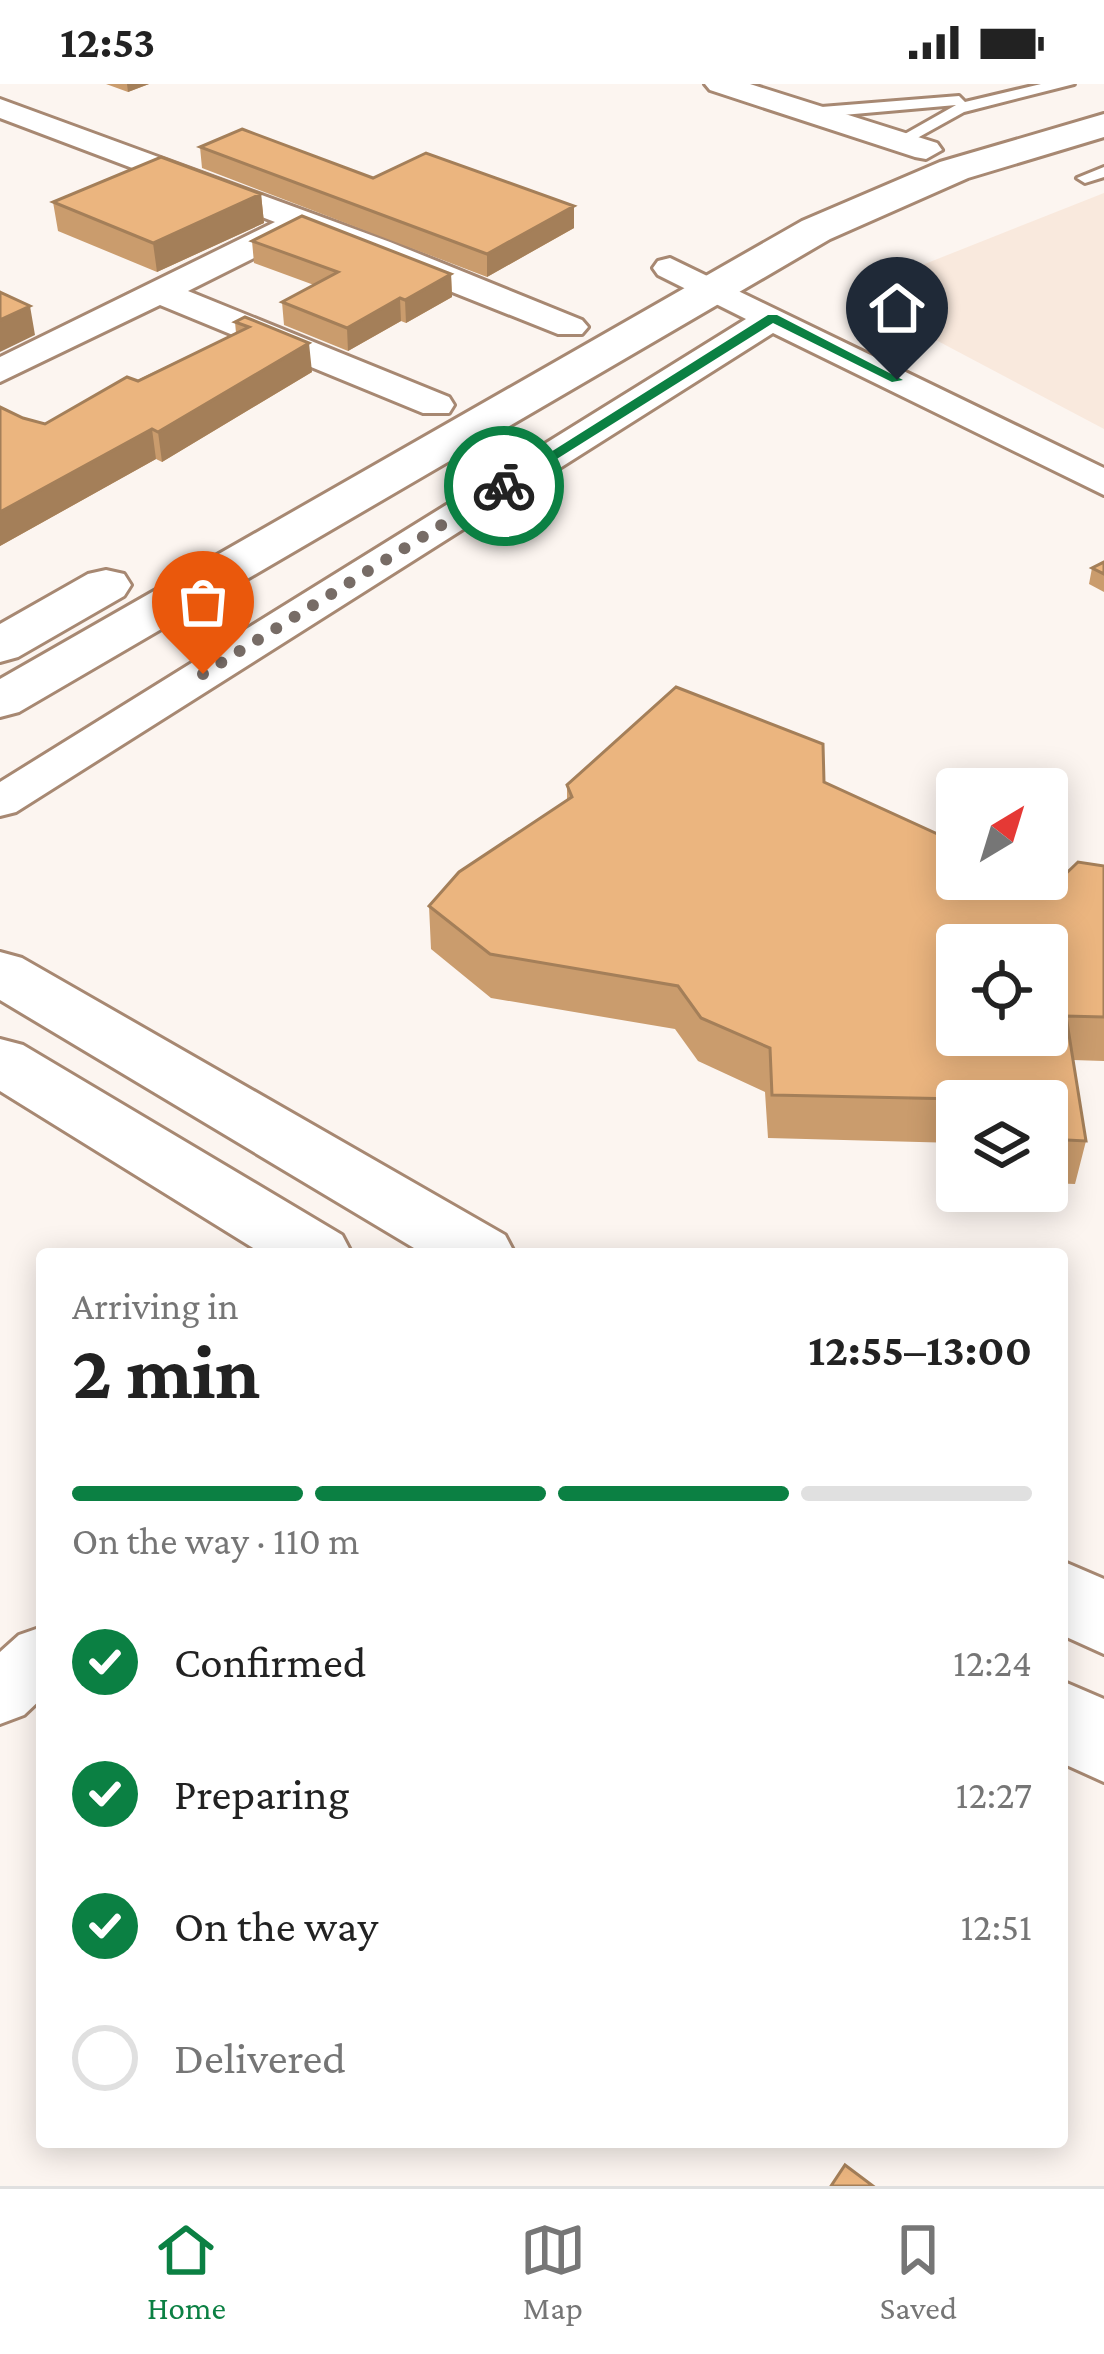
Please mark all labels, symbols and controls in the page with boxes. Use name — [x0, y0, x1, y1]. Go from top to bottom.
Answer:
text: 12:53 — [60, 17, 155, 67]
pin — [846, 257, 948, 380]
icon: home — [864, 275, 930, 341]
courier — [444, 426, 564, 546]
icon: bike — [471, 453, 537, 519]
pin — [152, 551, 254, 674]
icon: bag — [170, 569, 236, 635]
north arrow — [936, 768, 1068, 900]
map controls — [936, 768, 1068, 1212]
button: locate — [936, 924, 1068, 1056]
button: layers — [936, 1080, 1068, 1212]
text: Arriving in — [72, 1284, 239, 1327]
text: 12:55–13:00 — [808, 1325, 1032, 1375]
text: 2 min — [72, 1328, 260, 1415]
text: On the way · 110 m — [72, 1519, 360, 1562]
icon: check — [72, 1629, 138, 1695]
text: Confirmed — [174, 1637, 366, 1687]
text: 12:24 — [953, 1641, 1032, 1684]
icon: check — [72, 1761, 138, 1827]
text: Preparing — [174, 1769, 350, 1819]
text: 12:27 — [956, 1773, 1032, 1816]
icon: check — [72, 1893, 138, 1959]
text: On the way — [174, 1901, 378, 1951]
text: 12:51 — [960, 1905, 1032, 1948]
text: Delivered — [174, 2033, 346, 2083]
tab: Home — [147, 2217, 226, 2326]
tab: Map — [520, 2217, 586, 2326]
tab: Saved — [880, 2217, 957, 2326]

